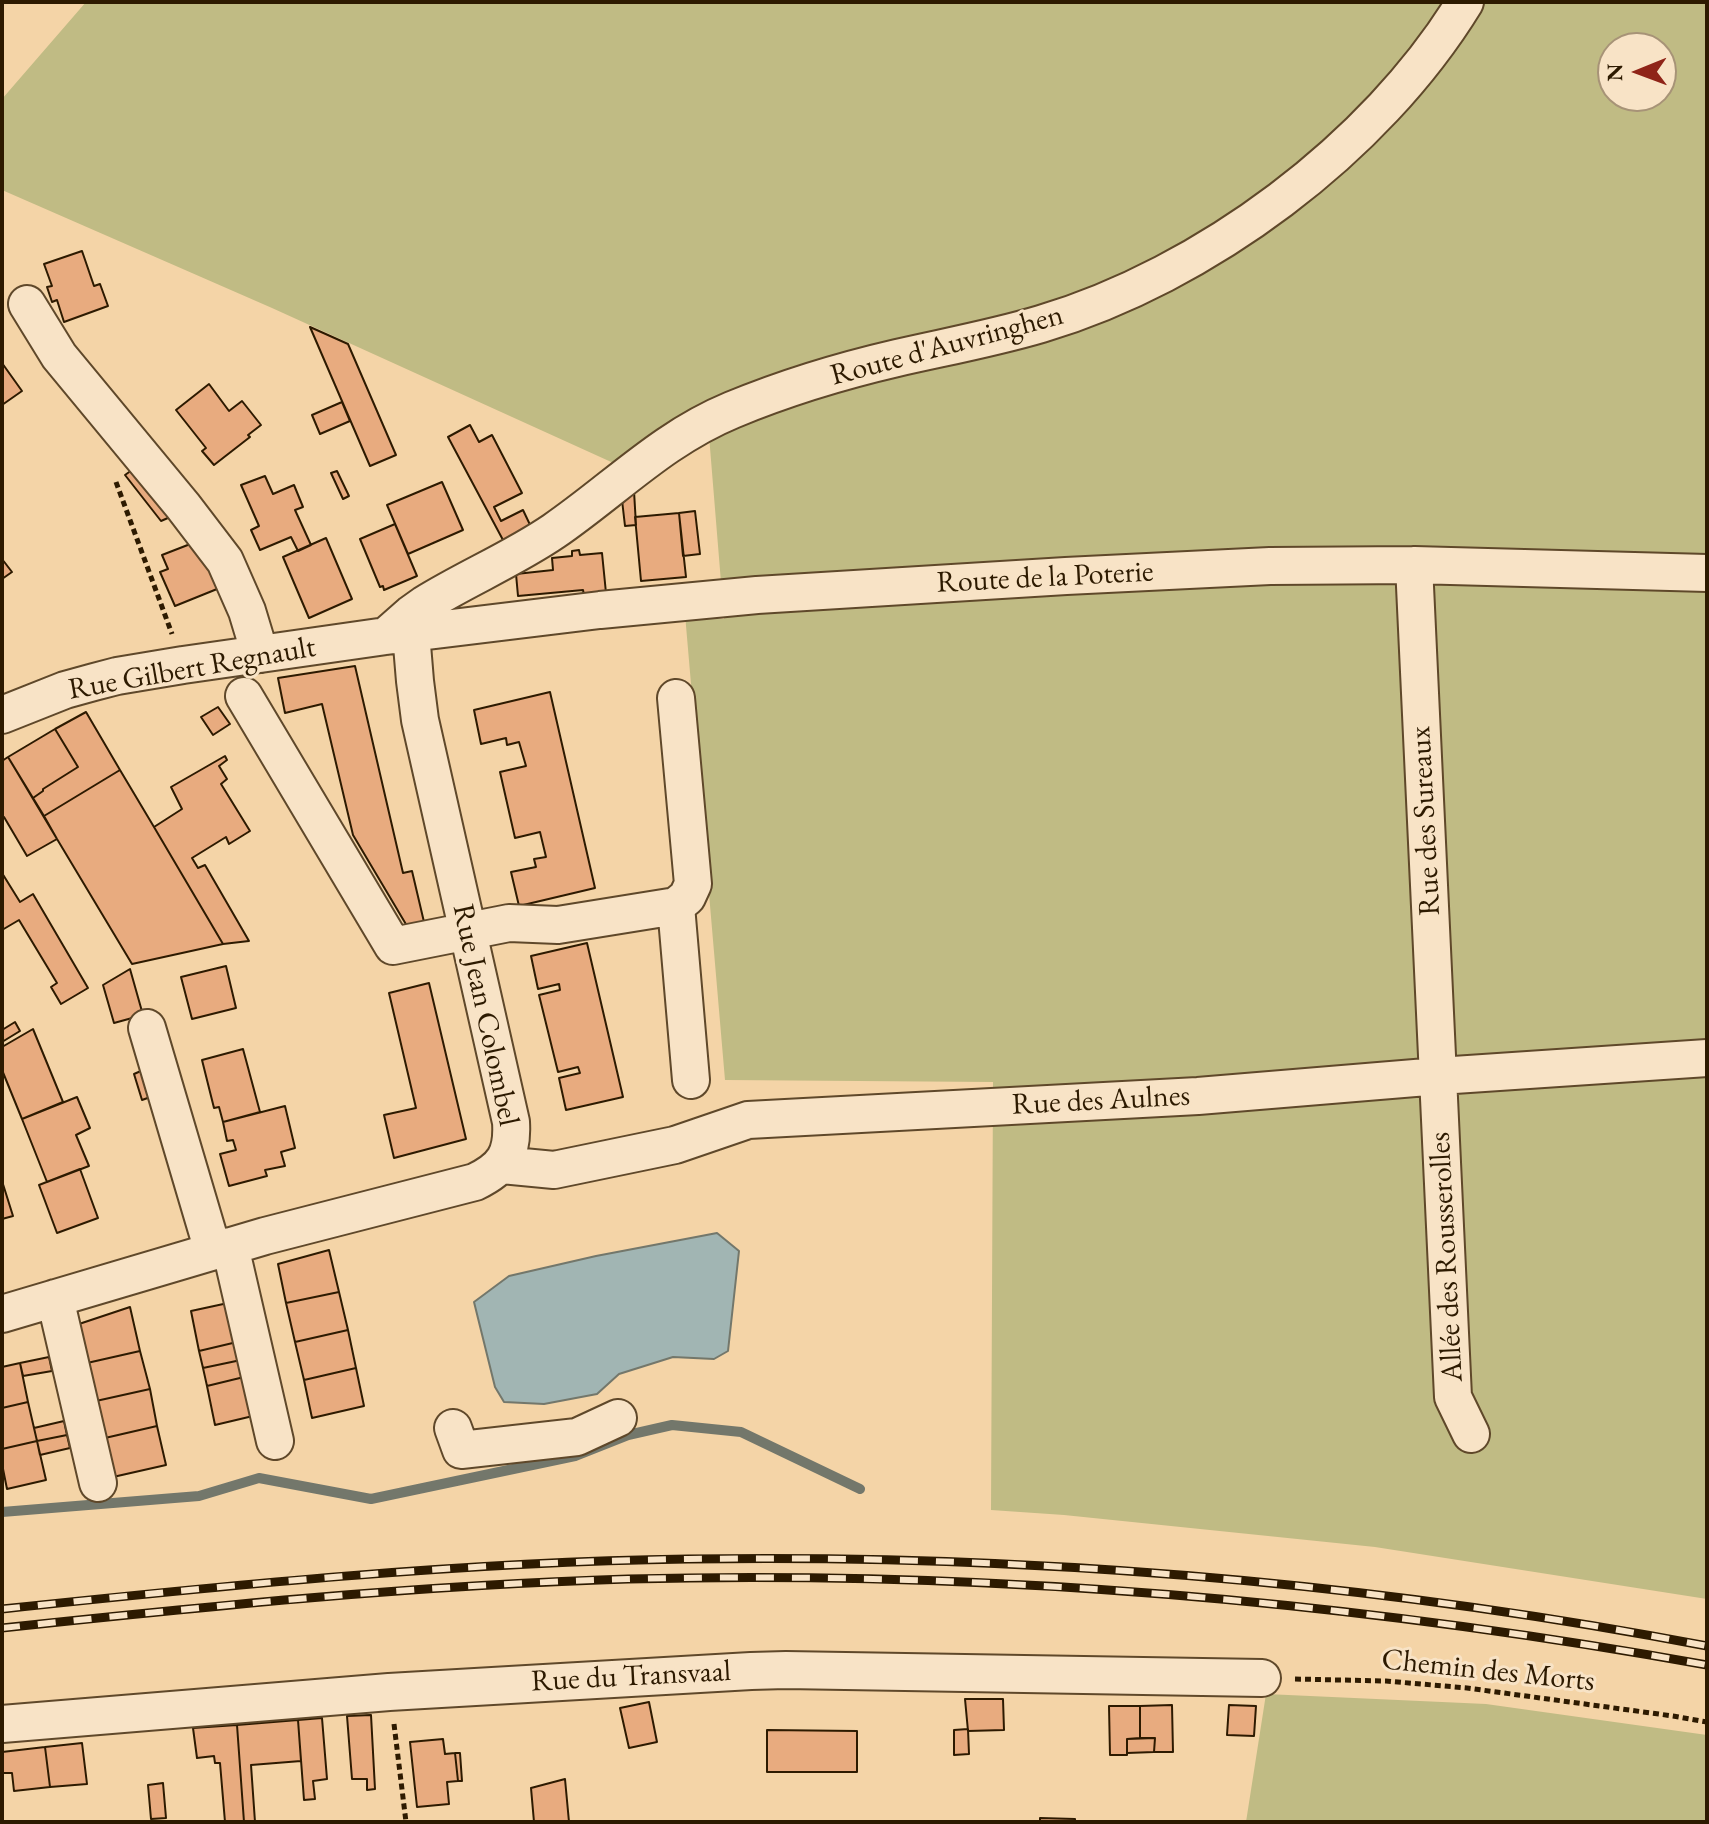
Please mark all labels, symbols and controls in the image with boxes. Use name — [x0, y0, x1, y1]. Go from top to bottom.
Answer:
north arrow — [1597, 32, 1677, 112]
text: N — [1600, 63, 1629, 82]
street label: Route d'Auvringhen — [827, 298, 1067, 394]
street label: Route de la Poterie — [936, 554, 1154, 602]
street label: Rue Gilbert Regnault — [66, 630, 318, 708]
street label: Rue des Sureaux — [1403, 725, 1449, 917]
street label: Rue Jean Colombel — [444, 901, 526, 1129]
street label: Rue des Aulnes — [1011, 1078, 1191, 1124]
street label: Allée des Rousserolles — [1422, 1131, 1472, 1383]
street label: Chemin des Morts — [1380, 1642, 1596, 1700]
street label: Rue du Transvaal — [530, 1654, 732, 1700]

